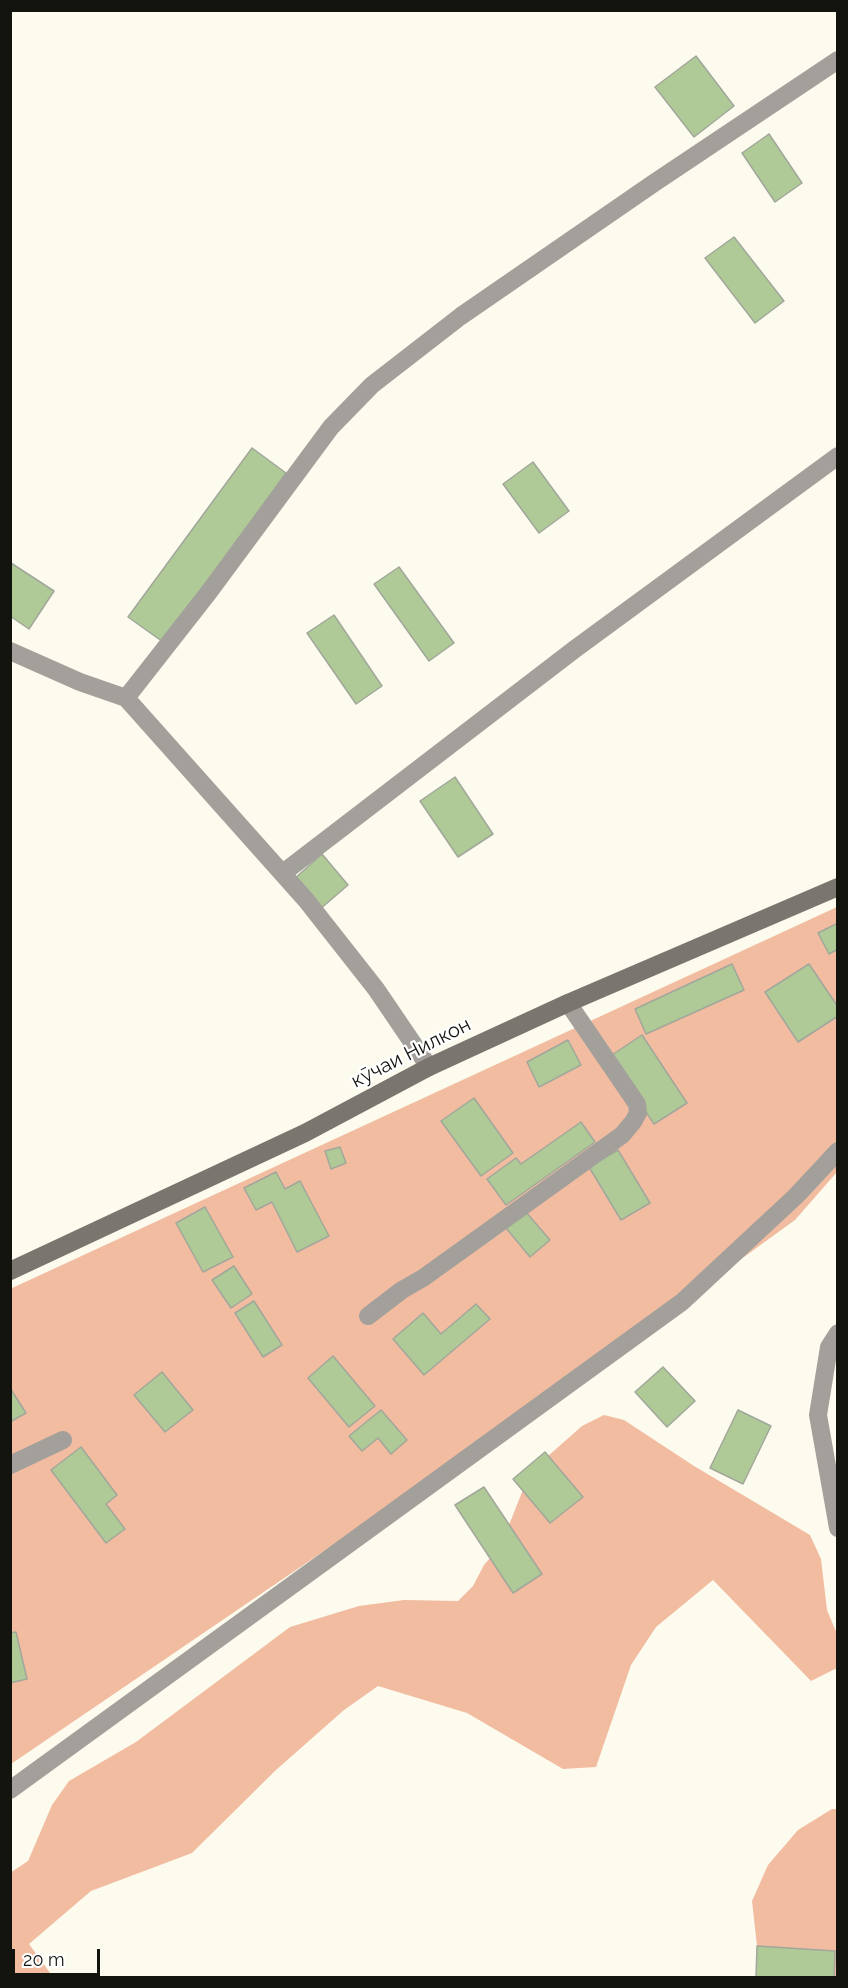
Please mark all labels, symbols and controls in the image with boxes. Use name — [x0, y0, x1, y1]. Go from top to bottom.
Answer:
street label: кӯчаи Нилкон — [347, 1013, 475, 1093]
scale bar — [15, 1937, 104, 1975]
text: 20 m — [23, 1949, 65, 1970]

